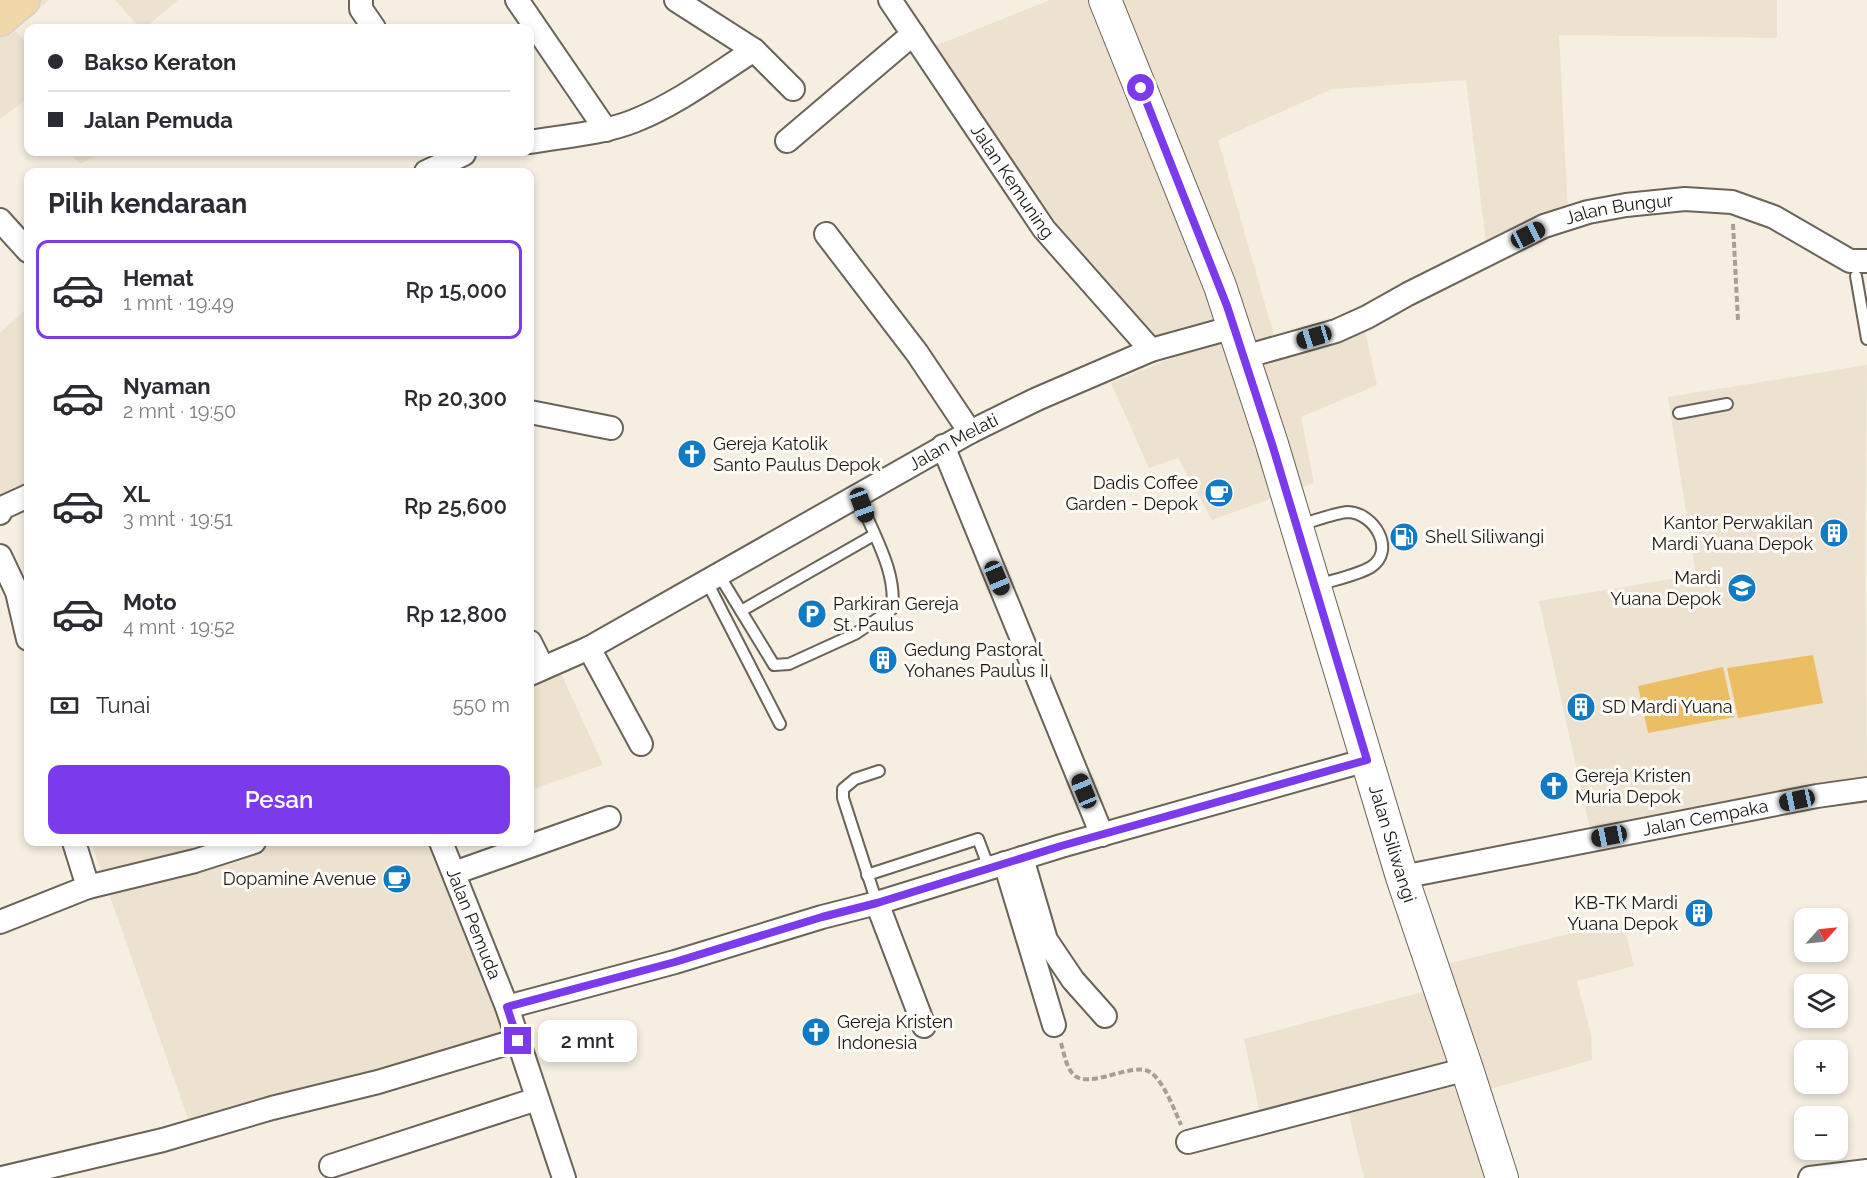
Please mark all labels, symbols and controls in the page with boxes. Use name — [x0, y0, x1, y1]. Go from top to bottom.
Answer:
text: Bakso Keraton — [84, 49, 236, 75]
route start — [1127, 74, 1154, 101]
text: Jalan Pemuda — [84, 107, 233, 133]
street label: Jalan Kemuning — [967, 120, 1059, 243]
text: Pilih kendaraan — [48, 188, 247, 219]
street label: Jalan Bungur — [1562, 189, 1675, 229]
car — [1508, 219, 1548, 251]
icon: car — [51, 263, 105, 317]
text: Hemat — [123, 265, 194, 291]
text: Rp 15,000 — [405, 277, 507, 303]
text: 1 mnt · 19:49 — [123, 291, 234, 315]
car — [1294, 323, 1334, 351]
icon: car — [51, 371, 105, 425]
text: Nyaman — [123, 373, 211, 399]
text: Rp 20,300 — [404, 385, 507, 411]
text: 2 mnt · 19:50 — [123, 399, 236, 423]
street label: Jalan Melati — [905, 409, 1001, 475]
place label: Gereja Katolik Santo Paulus Depok — [713, 433, 881, 475]
church icon: Gereja Katolik Santo Paulus Depok — [676, 438, 708, 470]
place label: Dadis Coffee Garden - Depok — [1065, 472, 1198, 514]
cafe icon: Dadis Coffee Garden - Depok — [1203, 477, 1235, 509]
icon: car — [51, 479, 105, 533]
text: XL — [123, 481, 150, 507]
car — [847, 485, 877, 525]
text: Rp 25,600 — [404, 493, 507, 519]
text: 3 mnt · 19:51 — [123, 507, 233, 531]
place label: Kantor Perwakilan Mardi Yuana Depok — [1652, 512, 1813, 554]
building icon: Kantor Perwakilan Mardi Yuana Depok — [1818, 517, 1850, 549]
fuel station icon: Shell Siliwangi — [1388, 521, 1420, 553]
place label: Shell Siliwangi — [1425, 526, 1544, 547]
car — [982, 558, 1012, 598]
place label: Mardi Yuana Depok — [1610, 567, 1721, 609]
school or university icon: Mardi Yuana Depok — [1726, 572, 1758, 604]
icon: car — [51, 587, 105, 641]
text: Moto — [123, 589, 177, 615]
place label: Parkiran Gereja St. Paulus — [833, 593, 959, 635]
parking icon: Parkiran Gereja St. Paulus — [796, 598, 828, 630]
text: Rp 12,800 — [406, 601, 507, 627]
text: 4 mnt · 19:52 — [123, 615, 235, 639]
place label: Gedung Pastoral Yohanes Paulus II — [904, 639, 1049, 681]
building icon: Gedung Pastoral Yohanes Paulus II — [867, 644, 899, 676]
icon: cash — [48, 689, 81, 722]
building icon: SD Mardi Yuana — [1565, 691, 1597, 723]
text: Tunai — [96, 692, 150, 718]
text: 550 m — [452, 693, 510, 717]
place label: SD Mardi Yuana — [1602, 696, 1732, 717]
button: Pesan — [48, 765, 510, 834]
place label: Gereja Kristen Muria Depok — [1575, 765, 1691, 807]
church icon: Gereja Kristen Muria Depok — [1538, 770, 1570, 802]
car — [1069, 771, 1099, 811]
street label: Jalan Siliwangi — [1365, 782, 1421, 905]
car — [1778, 787, 1816, 813]
street label: Jalan Cempaka — [1640, 795, 1770, 840]
car — [1590, 824, 1628, 848]
cafe icon: Dopamine Avenue — [381, 863, 413, 895]
street label: Jalan Pemuda — [442, 865, 506, 982]
place label: Dopamine Avenue — [223, 868, 376, 889]
place label: KB-TK Mardi Yuana Depok — [1567, 892, 1678, 934]
building icon: KB-TK Mardi Yuana Depok — [1683, 897, 1715, 929]
north arrow — [1794, 908, 1848, 962]
map controls — [1794, 908, 1848, 1160]
button: layers — [1794, 974, 1848, 1028]
place label: Gereja Kristen Indonesia — [837, 1011, 953, 1053]
church icon: Gereja Kristen Indonesia — [800, 1016, 832, 1048]
callout: 2 mnt — [539, 1020, 638, 1062]
route end — [504, 1027, 531, 1054]
text: 2 mnt — [561, 1029, 614, 1053]
button: + — [1794, 1040, 1848, 1094]
button: − — [1794, 1106, 1848, 1160]

